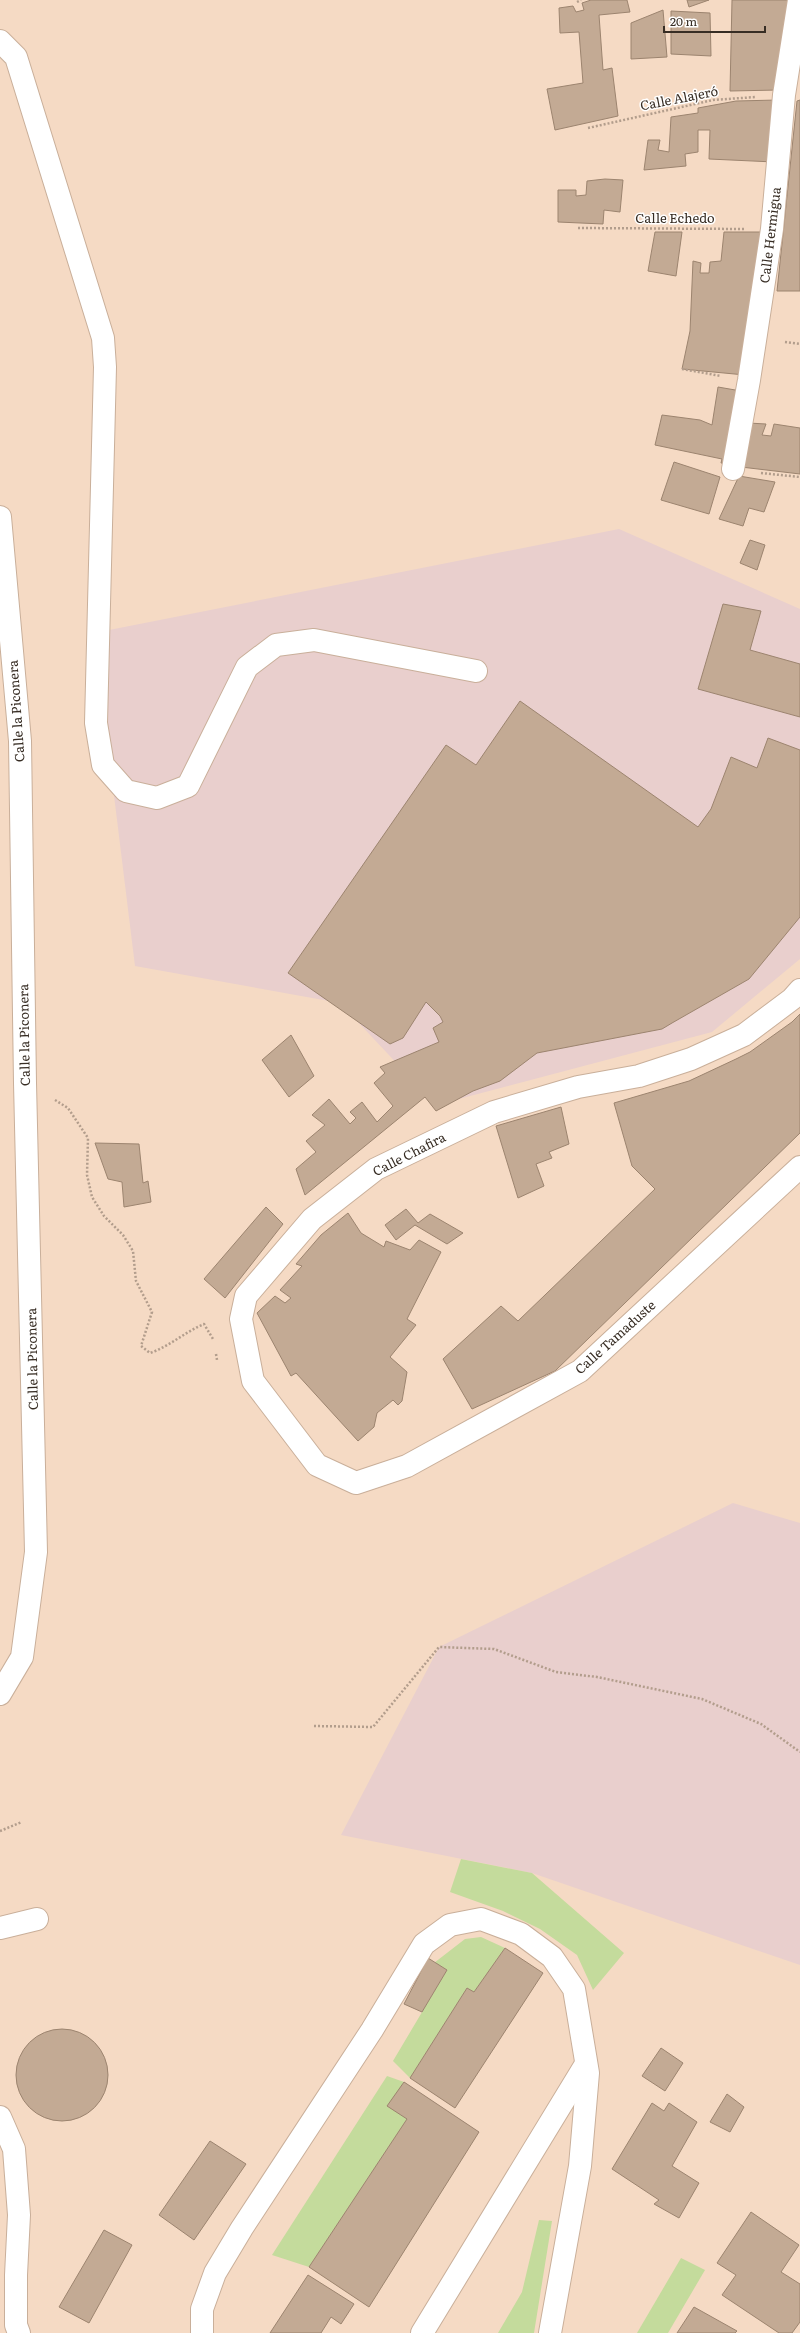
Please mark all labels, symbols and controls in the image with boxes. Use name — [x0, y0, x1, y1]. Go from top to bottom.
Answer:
scale bar — [664, 8, 765, 34]
text: 20 m — [670, 12, 697, 30]
street label: Calle Alajeró — [638, 81, 720, 114]
street label: Calle Hermigua — [754, 186, 785, 284]
street label: Calle Echedo — [635, 208, 715, 227]
street label: Calle la Piconera — [2, 659, 29, 763]
street label: Calle la Piconera — [13, 984, 34, 1086]
street label: Calle Chafira — [369, 1127, 449, 1180]
street label: Calle Tamaduste — [570, 1295, 659, 1378]
street label: Calle la Piconera — [21, 1308, 42, 1410]

